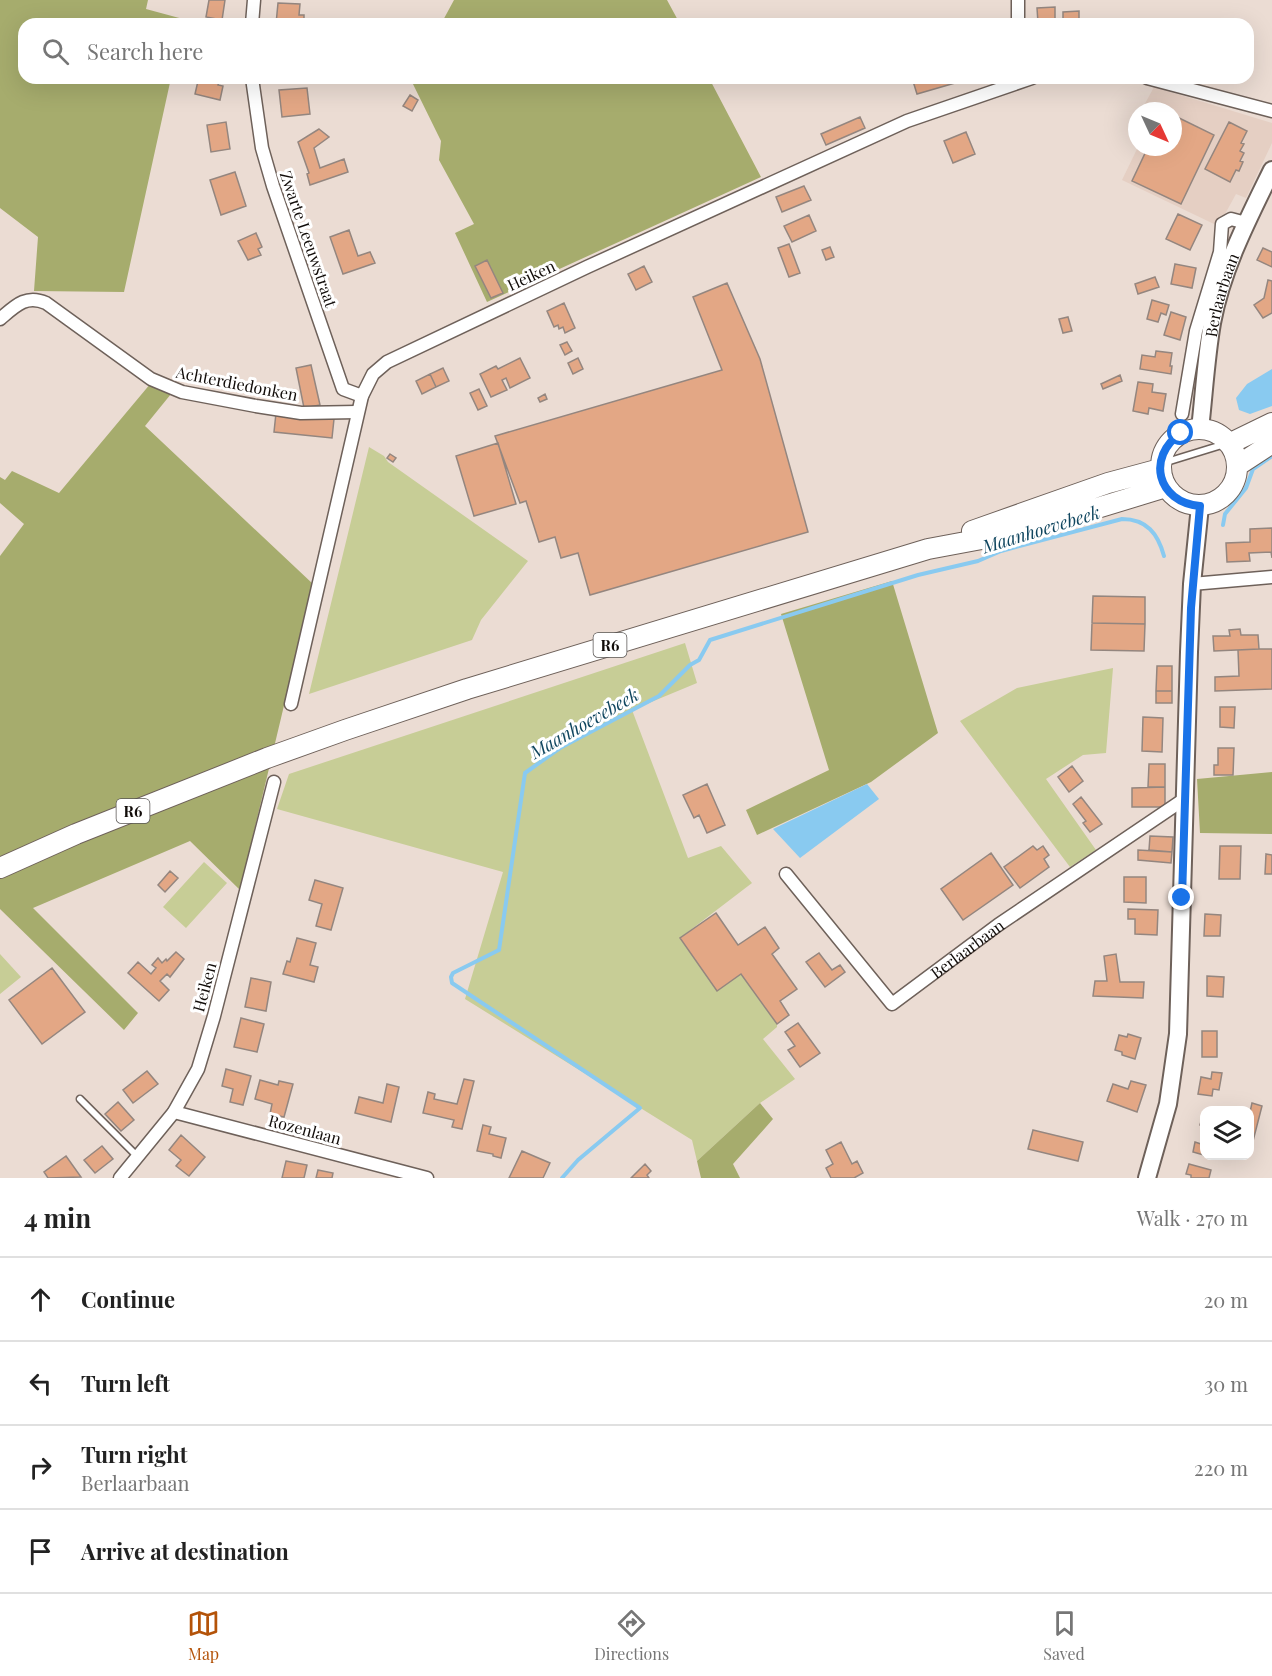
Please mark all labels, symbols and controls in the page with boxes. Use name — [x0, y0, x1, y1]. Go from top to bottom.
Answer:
search box — [18, 18, 1254, 84]
icon: search — [39, 35, 72, 68]
text: Search here — [87, 36, 203, 66]
north arrow — [1128, 102, 1182, 156]
street label: Zwarte Leeuwstraat — [276, 168, 342, 310]
street label: Berlaarbaan — [1199, 249, 1243, 338]
street label: Heiken — [504, 255, 559, 295]
street label: Achterdiedonken — [173, 361, 300, 405]
route start — [1167, 419, 1193, 445]
water label: Maanhoevebeek — [978, 500, 1103, 559]
road number: R6 — [594, 633, 626, 657]
water label: Maanhoevebeek — [524, 682, 643, 764]
road number: R6 — [116, 799, 150, 823]
route end — [1168, 884, 1194, 910]
street label: Berlaarbaan — [926, 914, 1008, 983]
street label: Heiken — [187, 959, 221, 1014]
map controls — [1200, 1106, 1254, 1160]
button: layers — [1200, 1106, 1254, 1160]
street label: Rozenlaan — [266, 1109, 344, 1149]
text: 4 min — [24, 1200, 91, 1235]
text: Walk · 270 m — [1137, 1204, 1248, 1231]
icon: ahead — [24, 1283, 57, 1316]
text: Continue — [81, 1284, 175, 1314]
text: 20 m — [1204, 1286, 1248, 1313]
icon: left — [24, 1367, 57, 1400]
text: Turn left — [81, 1368, 170, 1398]
text: 30 m — [1204, 1370, 1248, 1397]
text: Turn right — [81, 1439, 187, 1469]
icon: right — [24, 1451, 57, 1484]
text: 220 m — [1194, 1454, 1248, 1481]
text: Berlaarbaan — [81, 1469, 189, 1496]
icon: arrive — [24, 1535, 57, 1568]
text: Arrive at destination — [81, 1536, 289, 1566]
tab: Map — [187, 1607, 220, 1664]
tab: Directions — [594, 1607, 669, 1664]
tab: Saved — [1043, 1607, 1085, 1664]

